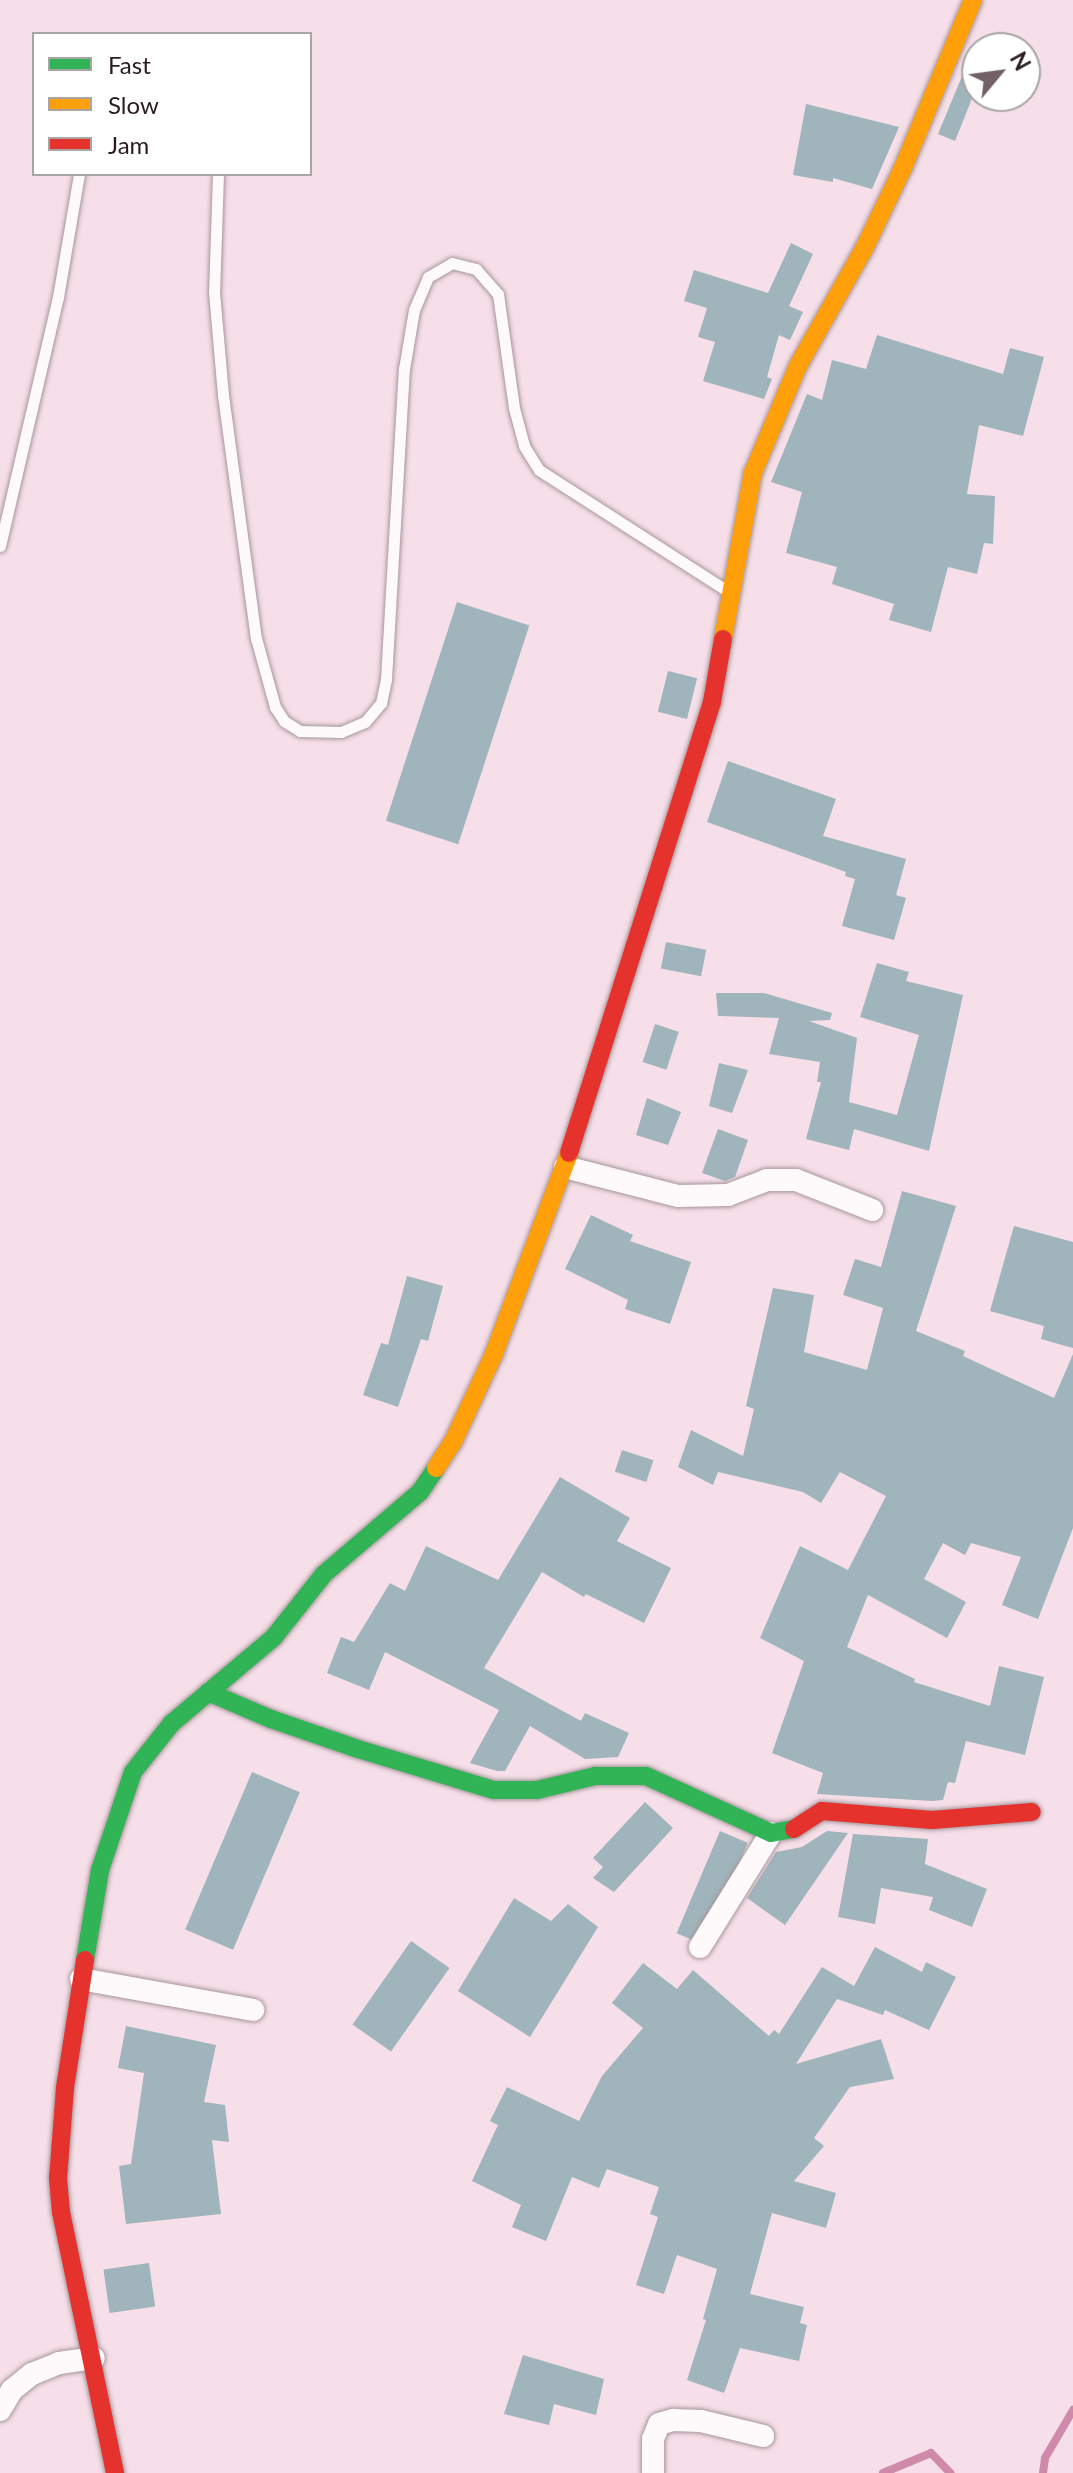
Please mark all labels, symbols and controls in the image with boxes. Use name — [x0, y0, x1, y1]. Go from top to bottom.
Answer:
legend — [32, 32, 312, 176]
north arrow — [961, 32, 1041, 112]
text: N — [1005, 47, 1037, 75]
text: Fast — [108, 50, 151, 79]
text: Slow — [108, 90, 159, 119]
text: Jam — [108, 130, 149, 159]

